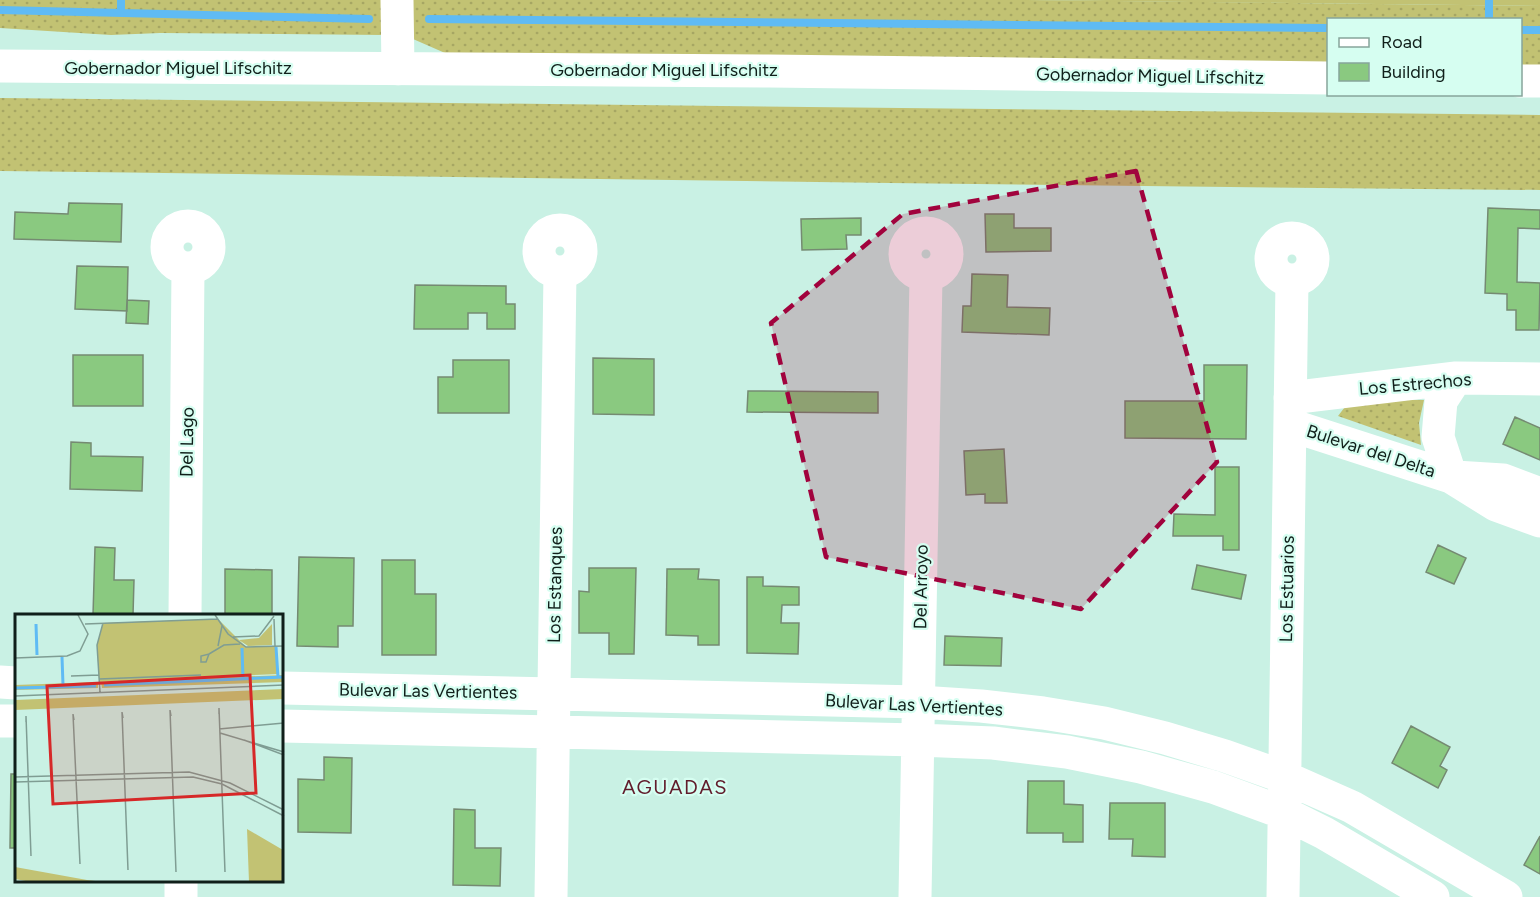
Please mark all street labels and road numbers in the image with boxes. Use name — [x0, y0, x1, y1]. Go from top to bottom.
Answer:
street label: Gobernador Miguel Lifschitz — [64, 57, 292, 79]
street label: Gobernador Miguel Lifschitz — [550, 59, 778, 81]
street label: Gobernador Miguel Lifschitz — [1036, 63, 1264, 89]
street label: Los Estrechos — [1358, 368, 1472, 400]
street label: Del Lago — [175, 407, 199, 477]
street label: Bulevar del Delta — [1304, 420, 1438, 482]
street label: Los Estanques — [543, 527, 567, 643]
street label: Los Estuarios — [1275, 535, 1299, 643]
street label: Del Arroyo — [909, 544, 933, 630]
street label: Bulevar Las Vertientes — [339, 678, 517, 704]
street label: Bulevar Las Vertientes — [824, 689, 1004, 721]

